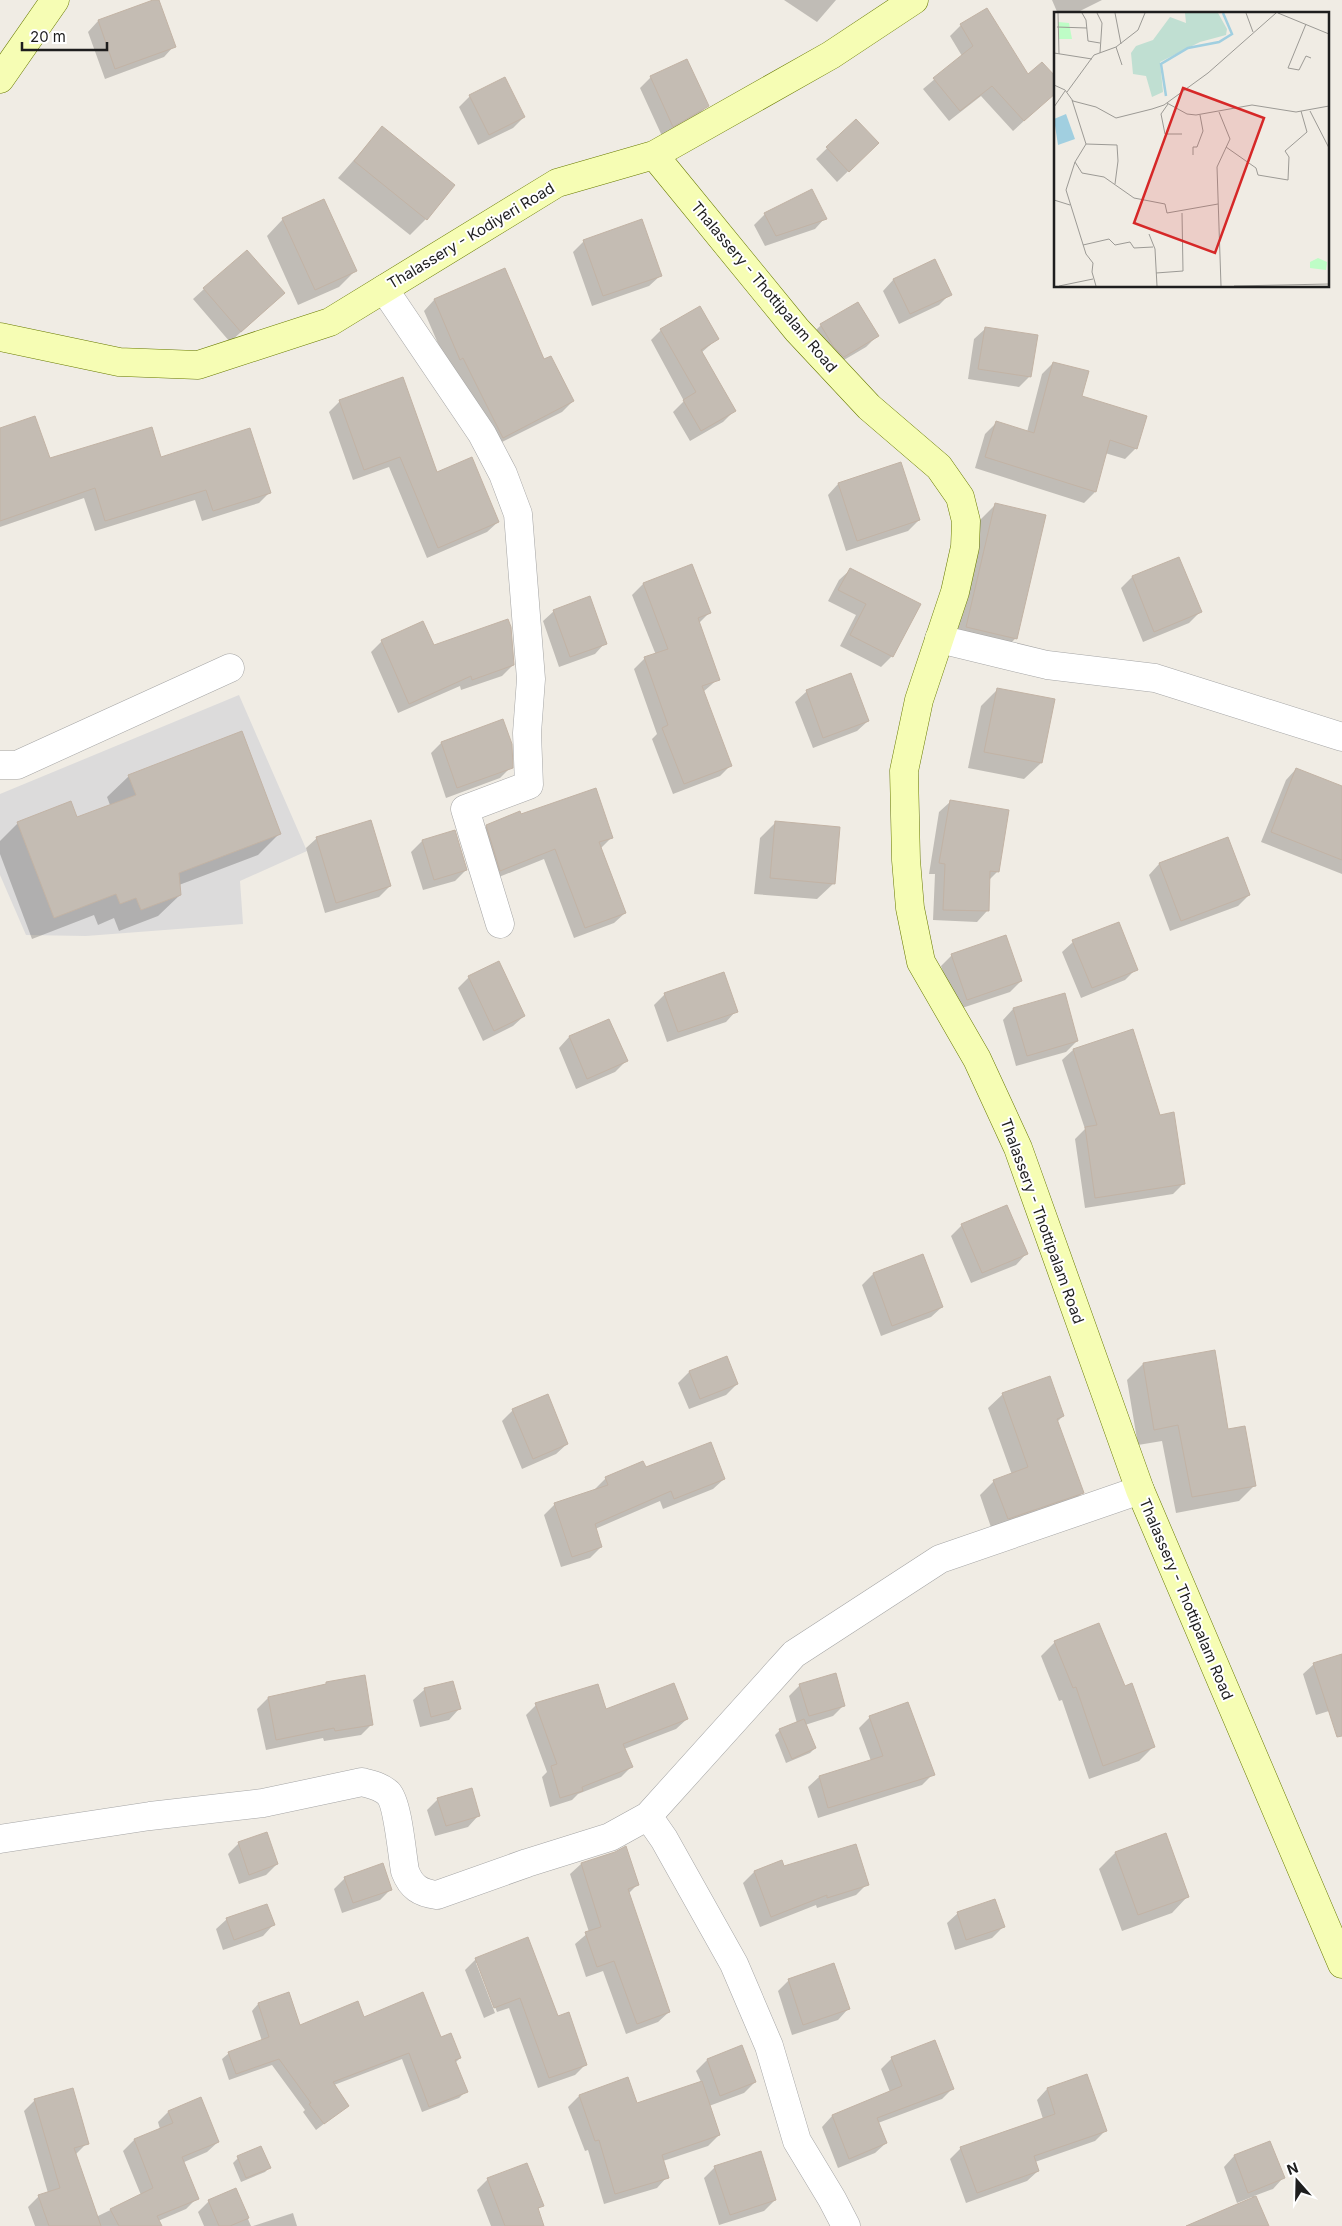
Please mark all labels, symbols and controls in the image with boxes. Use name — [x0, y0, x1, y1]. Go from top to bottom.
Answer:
inset map — [1054, 12, 1330, 288]
scale bar — [22, 20, 108, 52]
text: 20 m — [30, 27, 66, 46]
street label: Thalassery - Kodiyeri Road — [384, 178, 558, 293]
street label: Thalassery - Thottipalam Road — [687, 197, 841, 376]
street label: Thalassery - Thottipalam Road — [996, 1116, 1089, 1326]
street label: Thalassery - Thottipalam Road — [1135, 1495, 1238, 1703]
north arrow — [1272, 2156, 1322, 2206]
text: N — [1284, 2159, 1300, 2178]

